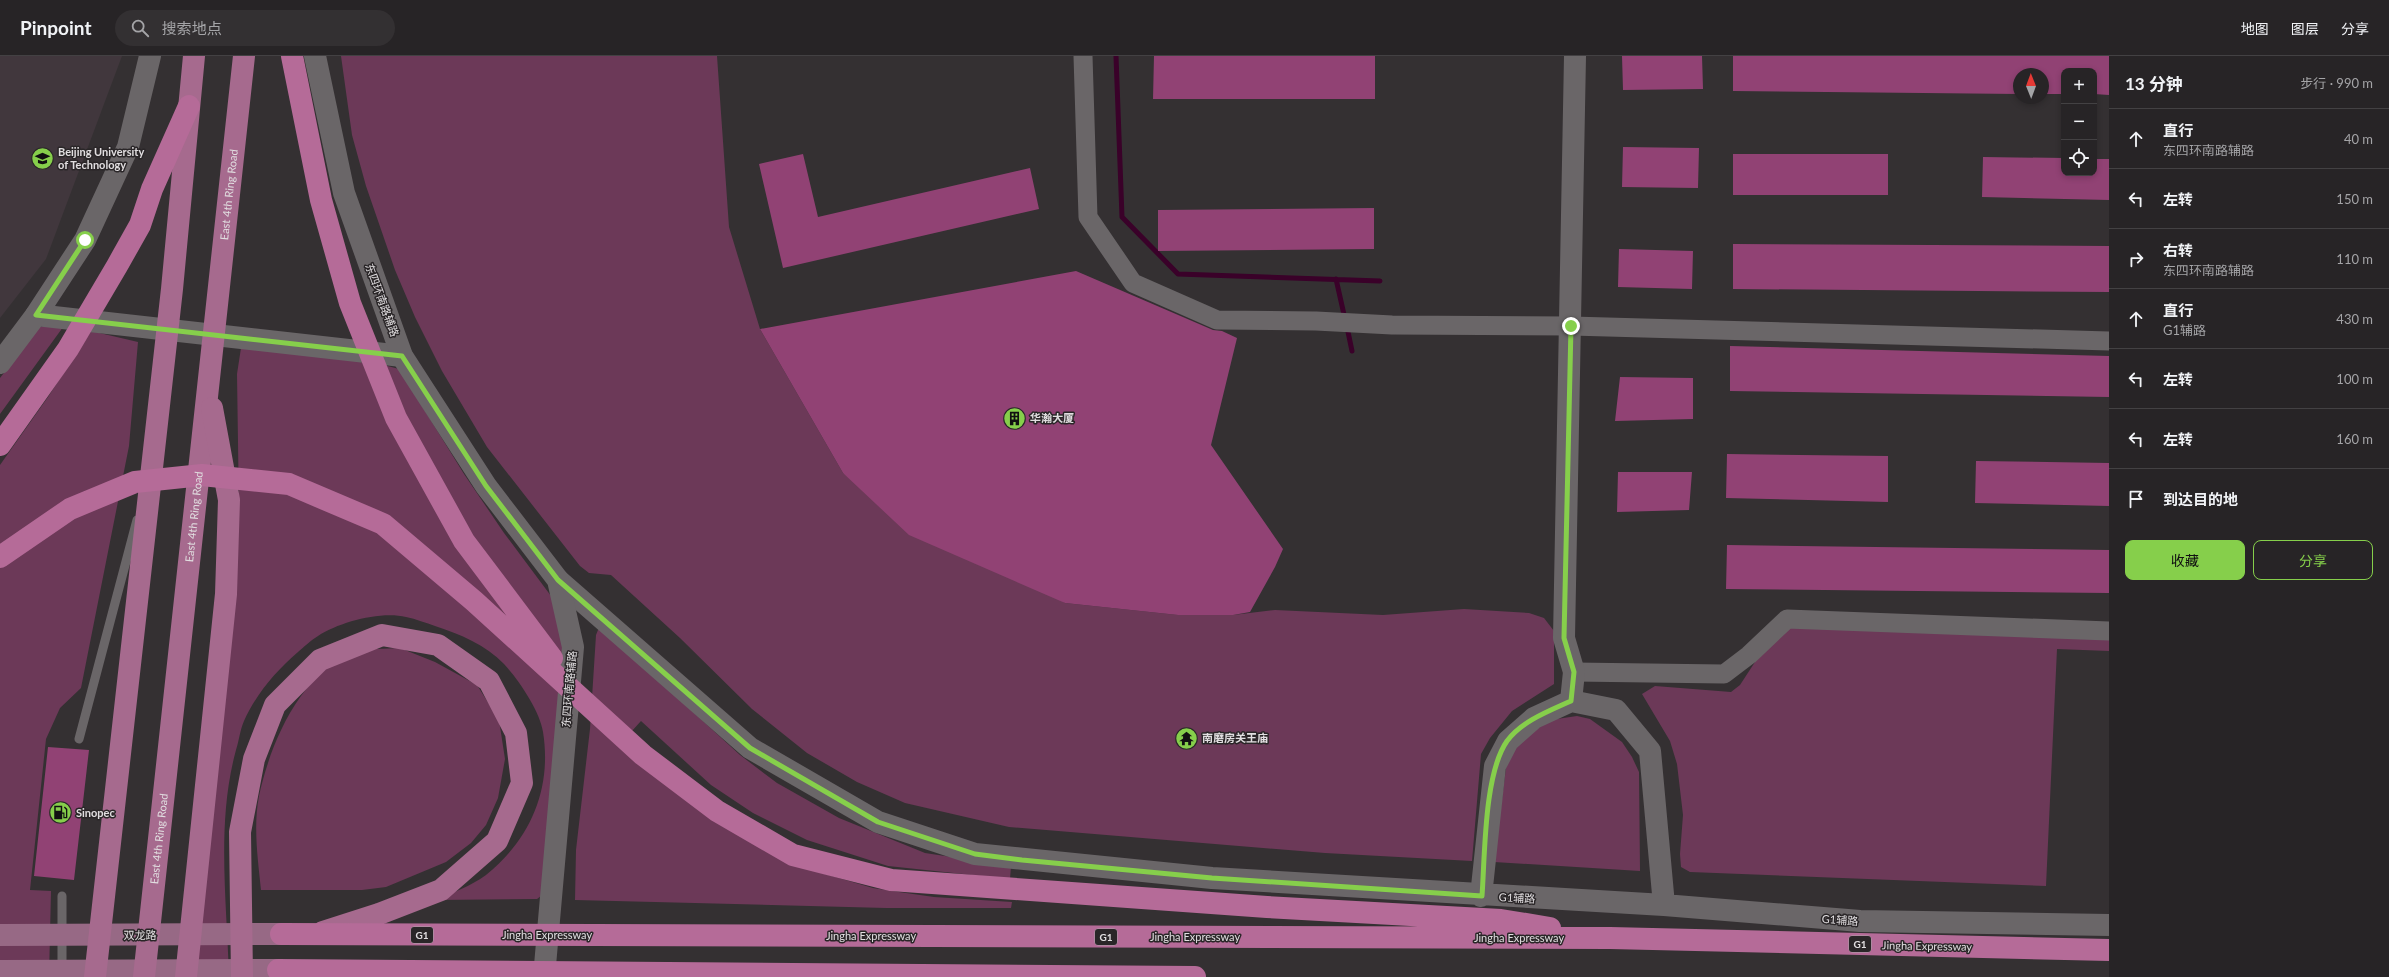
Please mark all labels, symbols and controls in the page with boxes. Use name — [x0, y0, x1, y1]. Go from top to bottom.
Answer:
search box — [115, 10, 395, 46]
text: Pinpoint — [20, 16, 91, 39]
icon: search — [129, 17, 151, 39]
text: 搜索地点 — [161, 19, 221, 37]
text: 地图 — [2241, 20, 2269, 37]
text: 图层 — [2291, 20, 2319, 37]
text: 分享 — [2341, 20, 2369, 37]
north arrow — [2013, 68, 2049, 104]
map controls — [2061, 68, 2097, 176]
button: + — [2061, 68, 2097, 104]
text: 13 分钟 — [2125, 73, 2183, 94]
text: 步行 · 990 m — [2300, 75, 2373, 91]
button: − — [2061, 104, 2097, 140]
text: 直行 — [2163, 121, 2193, 139]
icon: ahead — [2125, 128, 2147, 150]
text: 40 m — [2344, 131, 2373, 147]
button: locate — [2061, 140, 2097, 176]
text: 东四环南路辅路 — [2163, 142, 2254, 158]
school or university icon: Beijing University of Technology — [29, 145, 55, 171]
place label: Beijing University of Technology — [58, 145, 144, 171]
street label: East 4th Ring Road — [217, 148, 240, 241]
icon: left — [2125, 188, 2147, 210]
text: 左转 — [2163, 190, 2193, 208]
text: 150 m — [2336, 191, 2373, 207]
route start — [76, 231, 94, 249]
text: 右转 — [2163, 241, 2193, 259]
icon: right — [2125, 248, 2147, 270]
text: 110 m — [2336, 251, 2373, 267]
street label: 东四环南路辅路 — [363, 261, 402, 338]
text: 东四环南路辅路 — [2163, 262, 2254, 278]
text: 直行 — [2163, 301, 2193, 319]
icon: ahead — [2125, 308, 2147, 330]
text: 430 m — [2336, 311, 2373, 327]
route end — [1562, 317, 1580, 335]
text: G1辅路 — [2163, 322, 2206, 338]
icon: left — [2125, 368, 2147, 390]
text: 左转 — [2163, 370, 2193, 388]
text: 100 m — [2336, 371, 2373, 387]
building icon: 华瀚大厦 — [1001, 405, 1027, 431]
place label: 华瀚大厦 — [1030, 411, 1074, 424]
icon: left — [2125, 428, 2147, 450]
text: 左转 — [2163, 430, 2193, 448]
text: 160 m — [2336, 431, 2373, 447]
street label: East 4th Ring Road — [182, 471, 205, 563]
icon: arrive — [2125, 488, 2147, 510]
text: 到达目的地 — [2163, 490, 2238, 508]
button: 收藏 — [2125, 540, 2245, 580]
button: 分享 — [2253, 540, 2373, 580]
street label: 东四环南路辅路 — [559, 650, 578, 728]
temple icon: 南磨房关王庙 — [1173, 725, 1199, 751]
place label: 南磨房关王庙 — [1202, 731, 1268, 744]
street label: East 4th Ring Road — [147, 793, 170, 885]
fuel station icon: Sinopec — [48, 800, 74, 826]
place label: Sinopec — [76, 806, 115, 819]
street label: G1辅路 — [1499, 890, 1536, 905]
street label: G1辅路 — [1821, 912, 1859, 927]
road number: G1 — [411, 927, 433, 943]
street label: 双龙路 — [124, 928, 157, 941]
street label: Jingha Expressway — [502, 928, 592, 941]
street label: Jingha Expressway — [826, 929, 916, 942]
road number: G1 — [1095, 929, 1117, 945]
street label: Jingha Expressway — [1150, 930, 1240, 943]
street label: Jingha Expressway — [1474, 931, 1564, 944]
road number: G1 — [1849, 936, 1871, 952]
street label: Jingha Expressway — [1882, 938, 1973, 953]

